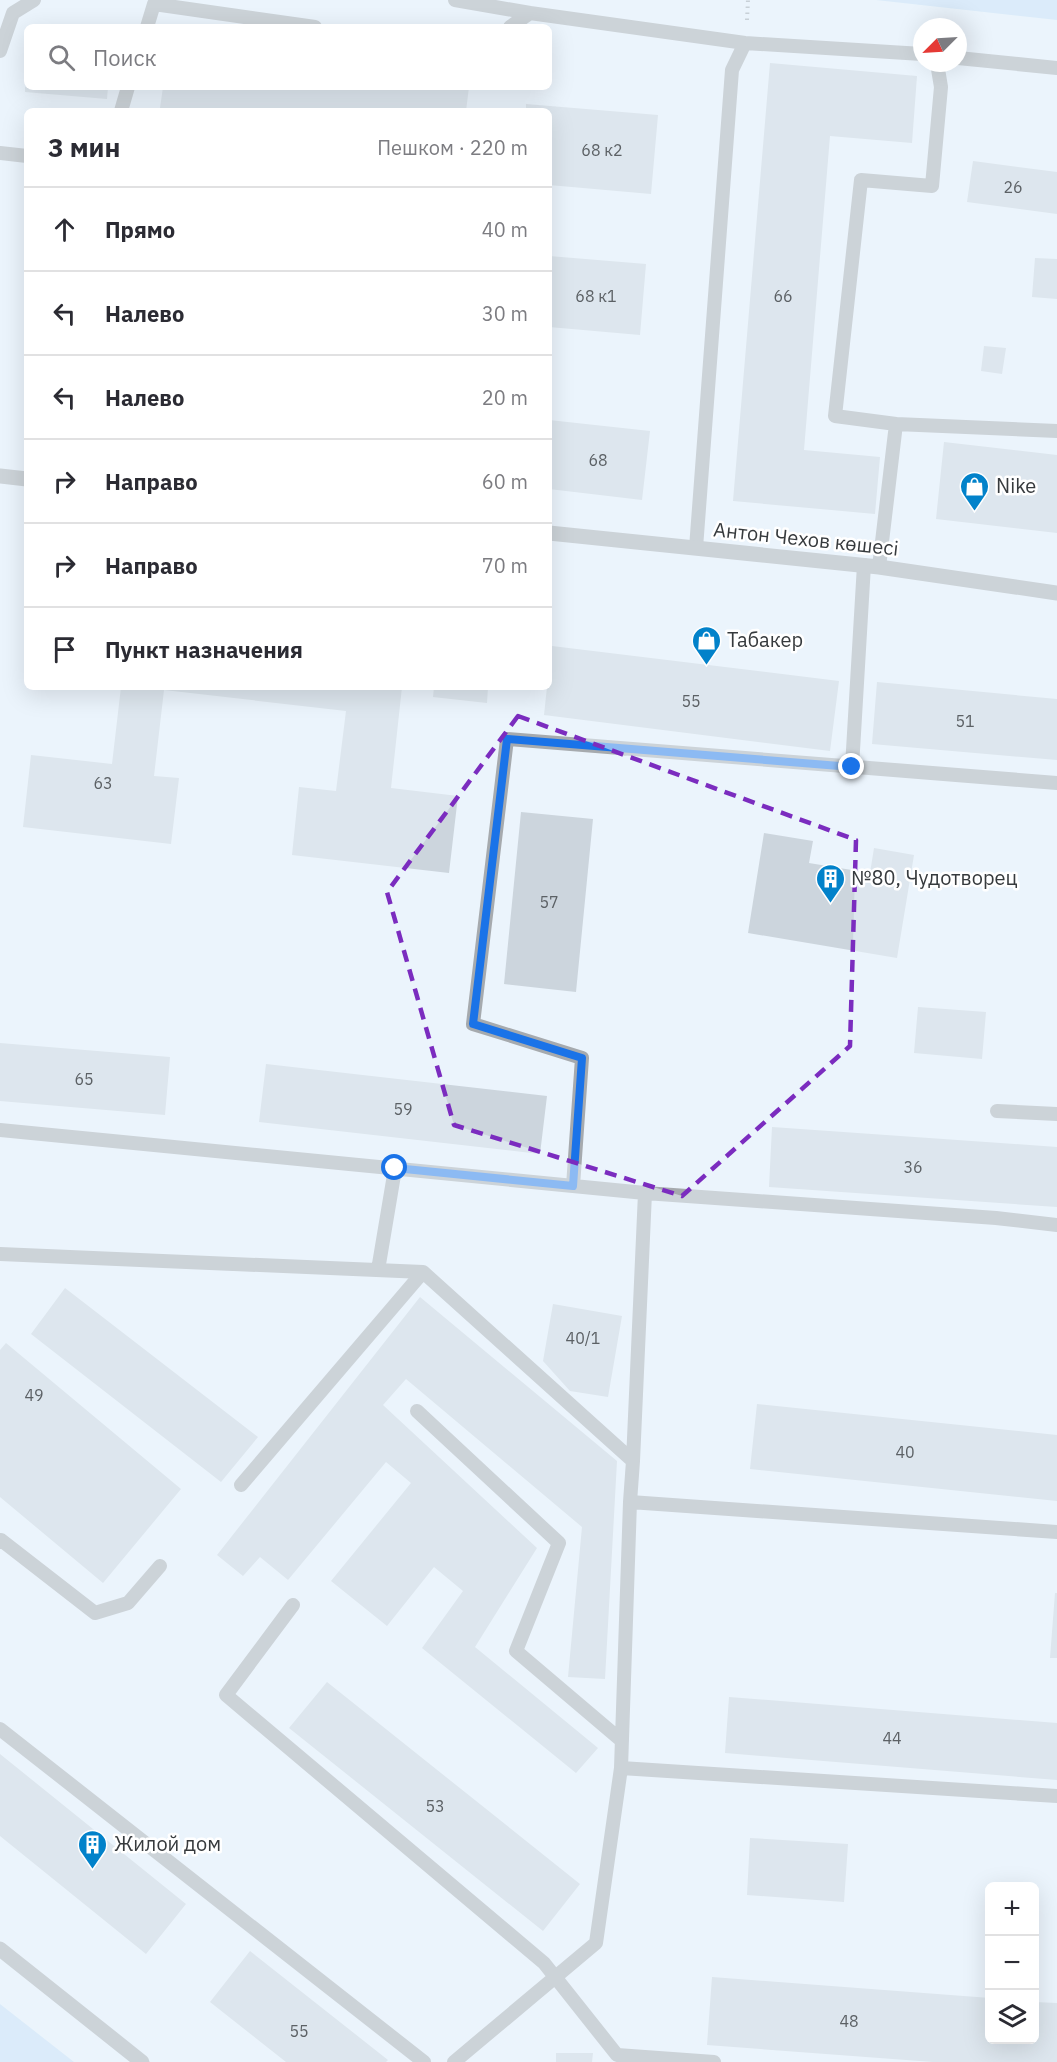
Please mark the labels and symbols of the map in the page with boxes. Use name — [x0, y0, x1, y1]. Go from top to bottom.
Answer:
north arrow — [913, 18, 967, 72]
house number: 68 к2 — [581, 140, 623, 160]
house number: 26 — [1003, 177, 1023, 197]
house number: 68 к1 — [575, 286, 617, 306]
house number: 66 — [773, 286, 793, 306]
house number: 68 — [588, 450, 608, 470]
shop icon: Nike — [959, 470, 991, 512]
place label: Nike — [996, 472, 1036, 499]
street label: Антон Чехов көшесі — [712, 515, 900, 562]
shop icon: Табакер — [690, 624, 722, 666]
place label: Табакер — [727, 626, 803, 653]
house number: 55 — [681, 691, 701, 711]
house number: 51 — [955, 711, 975, 731]
route end — [838, 753, 864, 779]
house number: 63 — [93, 773, 113, 793]
building icon: №80, Чудотворец — [814, 862, 846, 904]
place label: №80, Чудотворец — [851, 864, 1018, 891]
house number: 57 — [539, 892, 559, 912]
house number: 65 — [74, 1069, 94, 1089]
house number: 59 — [393, 1099, 413, 1119]
route start — [381, 1154, 407, 1180]
house number: 36 — [903, 1157, 923, 1177]
house number: 40/1 — [566, 1328, 600, 1348]
house number: 49 — [24, 1385, 44, 1405]
house number: 40 — [895, 1442, 915, 1462]
house number: 44 — [882, 1728, 902, 1748]
house number: 53 — [425, 1796, 445, 1816]
building icon: Жилой дом — [77, 1828, 109, 1870]
place label: Жилой дом — [114, 1830, 221, 1857]
house number: 48 — [839, 2011, 859, 2031]
house number: 55 — [289, 2021, 309, 2041]

